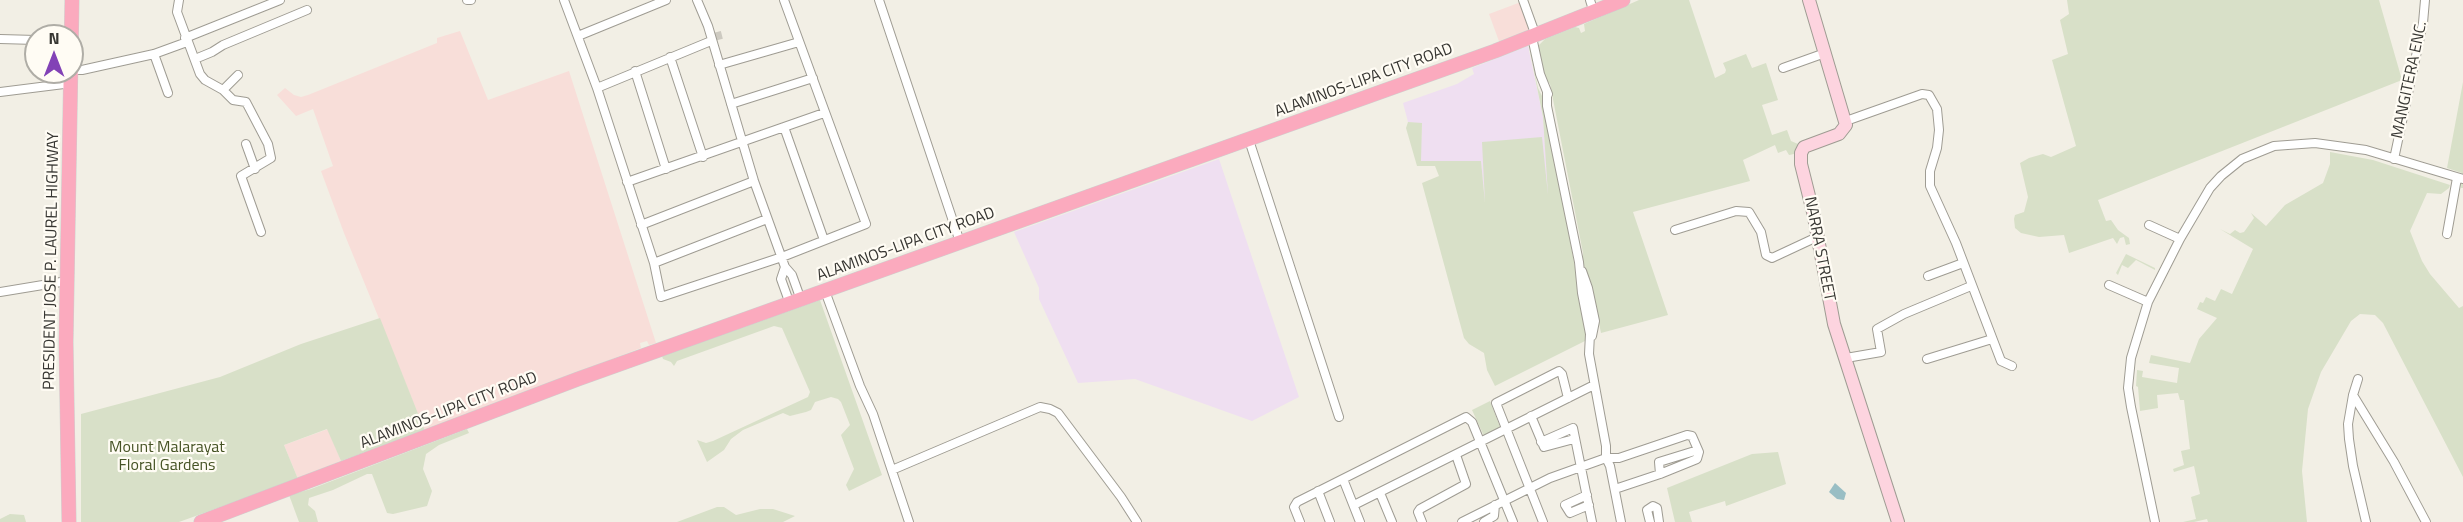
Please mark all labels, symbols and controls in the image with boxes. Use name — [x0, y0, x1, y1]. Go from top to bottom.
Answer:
street label: MANGITERA ENC. — [2388, 20, 2432, 140]
north arrow — [24, 24, 84, 84]
text: N — [48, 26, 60, 50]
street label: ALAMINOS-LIPA CITY ROAD — [1272, 40, 1456, 122]
street label: PRESIDENT JOSE P. LAUREL HIGHWAY — [40, 132, 64, 390]
street label: NARRA STREET — [1799, 195, 1839, 303]
street label: ALAMINOS-LIPA CITY ROAD — [814, 204, 998, 286]
street label: ALAMINOS-LIPA CITY ROAD — [358, 368, 540, 454]
park label: Mount Malarayat Floral Gardens — [109, 438, 225, 476]

